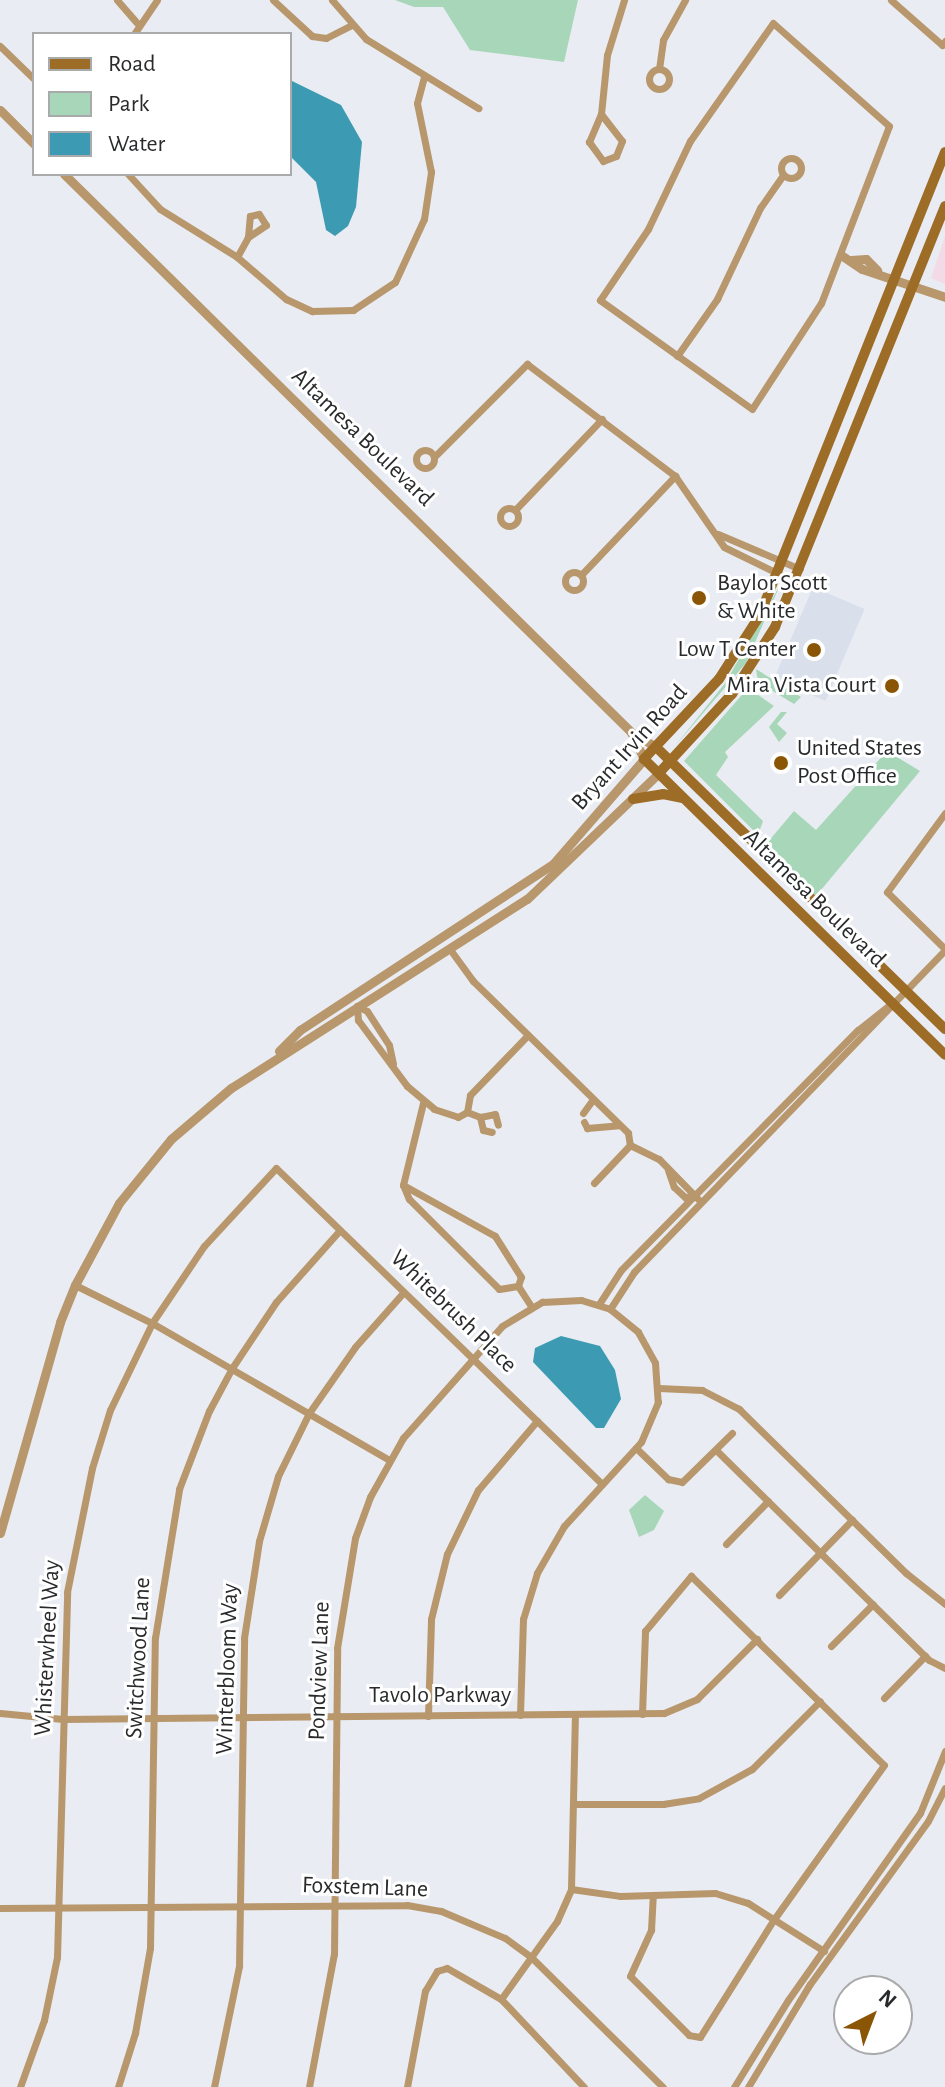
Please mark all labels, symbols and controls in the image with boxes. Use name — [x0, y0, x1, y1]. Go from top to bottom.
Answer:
legend — [32, 32, 292, 176]
text: Road — [108, 52, 156, 76]
text: Park — [108, 92, 149, 116]
text: Water — [108, 132, 165, 156]
street label: Altamesa Boulevard — [285, 363, 439, 513]
place label: Baylor Scott & White — [717, 570, 827, 626]
marker: Baylor Scott & White — [688, 587, 710, 609]
place label: Low T Center — [677, 636, 796, 664]
marker: Low T Center — [803, 639, 825, 661]
place label: Mira Vista Court — [727, 672, 876, 700]
marker: Mira Vista Court — [883, 677, 901, 695]
street label: Bryant Irvin Road — [566, 679, 694, 817]
place label: United States Post Office — [797, 735, 922, 791]
marker: United States Post Office — [772, 754, 790, 772]
street label: Altamesa Boulevard — [737, 824, 891, 974]
street label: Whitebrush Place — [384, 1244, 522, 1380]
street label: Whisterwheel Way — [29, 1559, 67, 1737]
street label: Switchwood Lane — [120, 1577, 158, 1739]
street label: Winterbloom Way — [211, 1583, 245, 1755]
street label: Pondview Lane — [303, 1601, 337, 1741]
street label: Tavolo Parkway — [369, 1682, 511, 1710]
street label: Foxstem Lane — [301, 1871, 429, 1905]
north arrow — [833, 1975, 913, 2055]
text: N — [875, 1985, 901, 2012]

